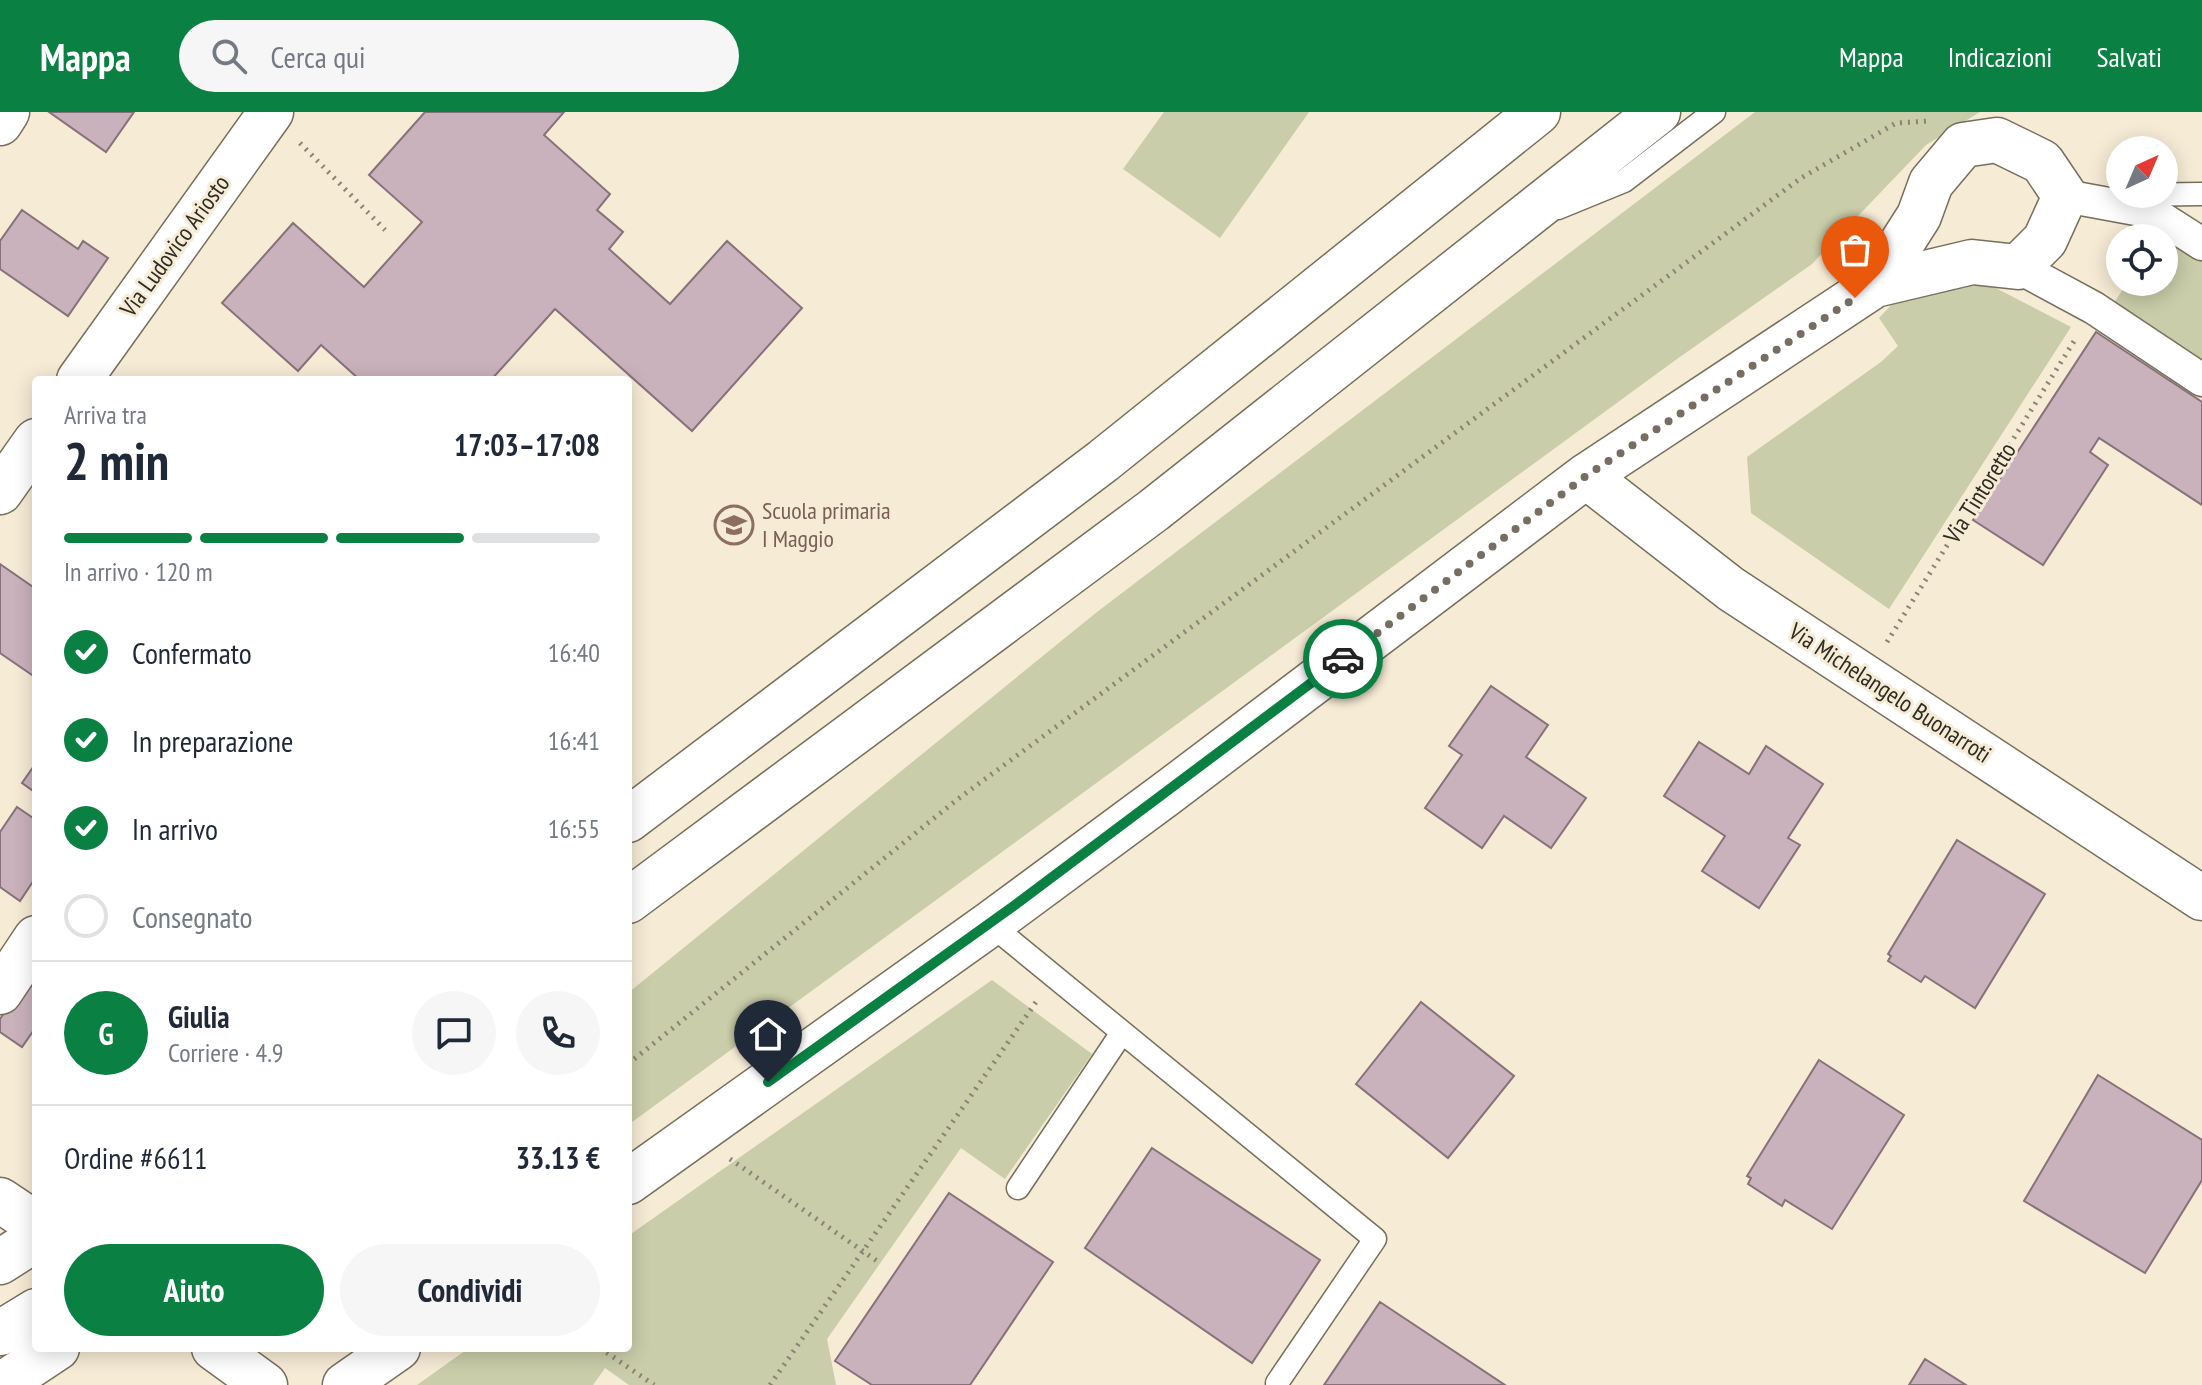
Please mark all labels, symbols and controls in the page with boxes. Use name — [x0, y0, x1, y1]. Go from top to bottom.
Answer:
search box — [179, 20, 739, 92]
text: Mappa — [40, 32, 131, 81]
icon: search — [207, 34, 251, 78]
text: Cerca qui — [271, 37, 366, 76]
text: Mappa — [1839, 38, 1904, 75]
text: Indicazioni — [1948, 38, 2052, 75]
text: Salvati — [2096, 38, 2162, 75]
north arrow — [2106, 136, 2178, 208]
map controls — [2106, 136, 2178, 296]
street label: Via Ludovico Ariosto — [112, 169, 236, 323]
pin — [1821, 216, 1889, 298]
button: locate — [2106, 224, 2178, 296]
icon: bag — [1833, 228, 1877, 272]
text: Arriva tra — [64, 398, 147, 431]
text: 17:03–17:08 — [454, 425, 600, 464]
text: 2 min — [64, 427, 169, 494]
street label: Via Tintoretto — [1936, 436, 2023, 550]
place label: Scuola primaria I Maggio — [762, 495, 891, 554]
school or university icon: Scuola primaria I Maggio — [713, 504, 755, 546]
text: In arrivo · 120 m — [64, 555, 213, 588]
street label: Via Michelangelo Buonarroti — [1782, 615, 1997, 770]
courier — [1303, 619, 1383, 699]
icon: check — [64, 630, 108, 674]
text: Confermato — [132, 633, 252, 672]
text: 16:40 — [548, 636, 600, 669]
icon: car — [1321, 637, 1365, 681]
icon: check — [64, 718, 108, 762]
text: In preparazione — [132, 721, 293, 760]
text: 16:41 — [548, 724, 600, 757]
icon: check — [64, 806, 108, 850]
text: In arrivo — [132, 809, 218, 848]
text: 16:55 — [548, 812, 600, 845]
text: Consegnato — [132, 897, 252, 936]
button: chat — [412, 991, 496, 1075]
button: phone — [516, 991, 600, 1075]
text: Giulia — [168, 997, 230, 1036]
pin — [734, 1000, 802, 1082]
icon: home — [746, 1012, 790, 1056]
text: G — [98, 1014, 114, 1053]
text: Corriere · 4.9 — [168, 1036, 284, 1069]
text: Ordine #6611 — [64, 1138, 208, 1177]
text: 33.13 € — [516, 1138, 600, 1177]
button: Aiuto — [64, 1244, 324, 1336]
button: Condividi — [340, 1244, 600, 1336]

